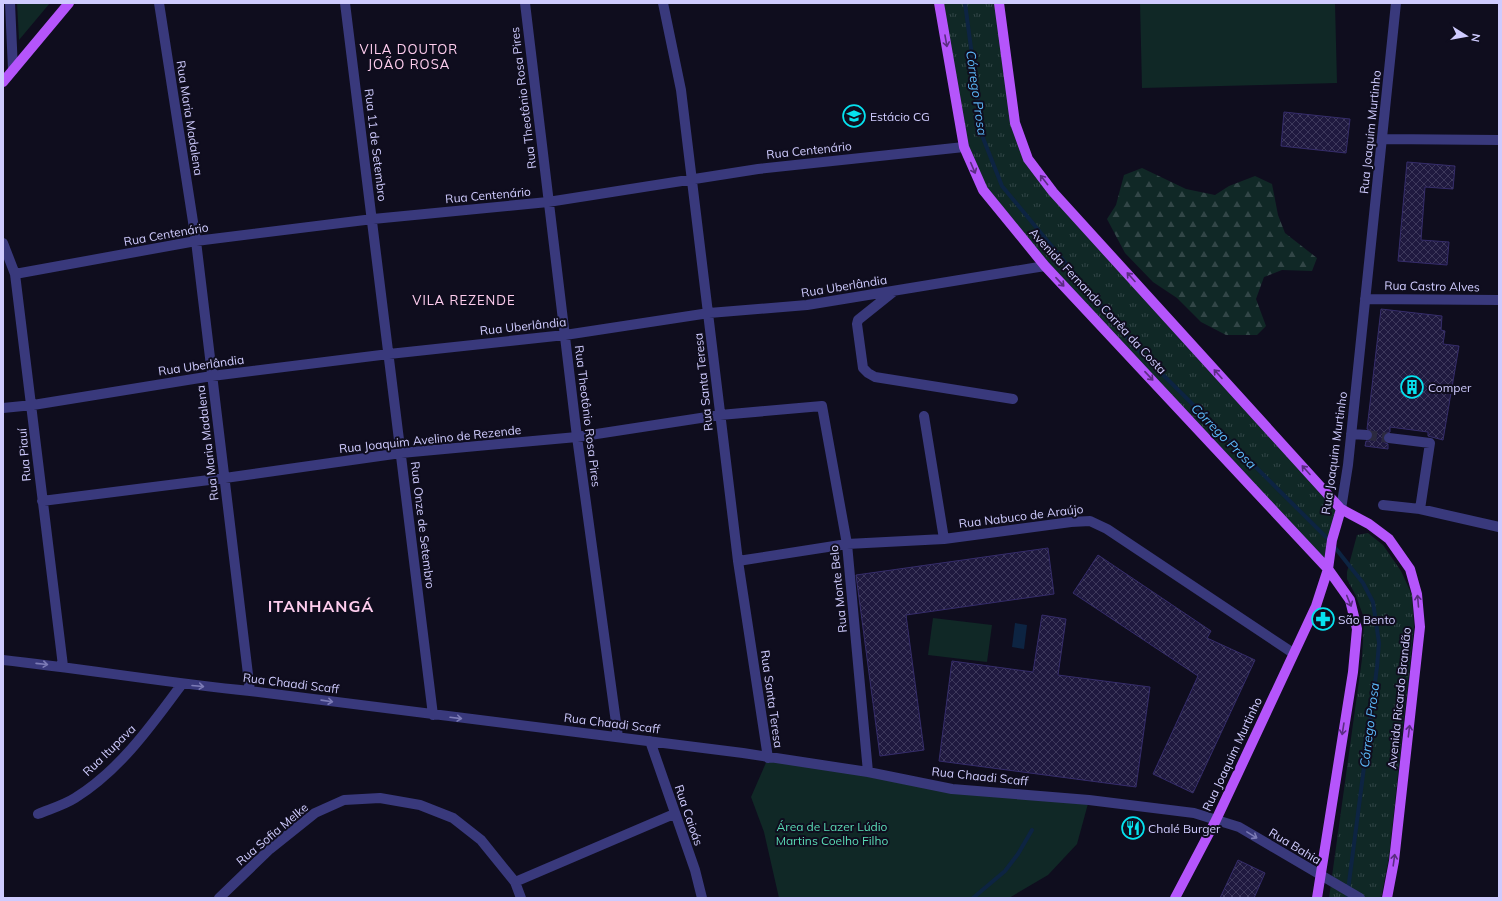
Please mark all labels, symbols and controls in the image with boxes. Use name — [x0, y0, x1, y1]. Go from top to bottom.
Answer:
north arrow — [1446, 16, 1486, 56]
street label: Rua Theotônio Rosa Pires — [507, 26, 539, 170]
text: N — [1468, 32, 1483, 43]
one-way arrow — [942, 35, 950, 48]
district label: VILA DOUTOR JOÃO ROSA — [360, 41, 458, 72]
water label: Córrego Prosa — [963, 50, 991, 137]
street label: Rua Maria Madalena — [174, 59, 206, 177]
street label: Rua Joaquim Murtinho — [1356, 69, 1384, 194]
street label: Rua 11 de Setembro — [362, 88, 390, 202]
school or university icon: Estácio CG — [841, 103, 867, 129]
place label: Estácio CG — [870, 109, 930, 124]
street label: Rua Centenário — [766, 138, 853, 162]
one-way arrow — [970, 162, 978, 174]
one-way arrow — [1040, 175, 1048, 186]
street label: Rua Centenário — [445, 184, 532, 206]
street label: Rua Centenário — [122, 219, 210, 249]
street label: Avenida Fernando Corrêa da Costa — [1026, 225, 1170, 377]
street label: Rua Uberlândia — [800, 272, 888, 300]
one-way arrow — [1126, 272, 1135, 283]
one-way arrow — [1055, 277, 1065, 287]
street label: Rua Castro Alves — [1384, 278, 1480, 294]
district label: VILA REZENDE — [412, 292, 516, 308]
street label: Rua Uberlândia — [479, 314, 567, 338]
street label: Rua Santa Teresa — [690, 332, 716, 432]
street label: Rua Theotônio Rosa Pires — [572, 344, 604, 488]
street label: Rua Uberlândia — [157, 352, 245, 378]
one-way arrow — [1214, 369, 1223, 379]
one-way arrow — [1145, 371, 1154, 381]
building icon: Comper — [1399, 374, 1425, 400]
place label: Comper — [1428, 380, 1472, 395]
street label: Rua Maria Madalena — [192, 384, 222, 502]
street label: Rua Joaquim Murtinho — [1318, 390, 1350, 515]
water label: Córrego Prosa — [1188, 400, 1260, 472]
street label: Rua Joaquim Avelino de Rezende — [338, 422, 522, 456]
street label: Rua Piauí — [14, 427, 34, 482]
street label: Rua Onze de Setembro — [408, 461, 438, 590]
one-way arrow — [1301, 465, 1310, 475]
street label: Rua Nabuco de Araújo — [958, 501, 1084, 531]
street label: Rua Monte Belo — [826, 544, 850, 634]
one-way arrow — [1346, 595, 1354, 607]
one-way arrow — [1414, 595, 1422, 608]
district label: ITANHANGÁ — [268, 596, 374, 616]
pharmacy icon: São Bento — [1310, 606, 1336, 632]
place label: São Bento — [1338, 612, 1396, 627]
street label: Avenida Ricardo Brandão — [1384, 626, 1414, 770]
street label: Rua Santa Teresa — [758, 649, 786, 749]
one-way arrow — [35, 660, 48, 668]
street label: Rua Chaadi Scaff — [242, 670, 341, 696]
water label: Córrego Prosa — [1356, 681, 1382, 768]
one-way arrow — [191, 682, 204, 689]
street label: Rua Joaquim Murtinho — [1199, 694, 1265, 813]
one-way arrow — [320, 697, 333, 705]
street label: Rua Chaadi Scaff — [563, 710, 662, 736]
one-way arrow — [449, 714, 462, 721]
street label: Rua Itupava — [79, 721, 139, 779]
one-way arrow — [1339, 722, 1347, 735]
one-way arrow — [1405, 724, 1412, 737]
street label: Rua Chaadi Scaff — [931, 763, 1030, 789]
street label: Rua Caioás — [672, 782, 706, 848]
street label: Rua Sofia Melke — [233, 800, 311, 868]
restaurant icon: Chalé Burger — [1120, 815, 1146, 841]
park label: Área de Lazer Lúdio Martins Coelho Filho — [776, 819, 889, 848]
place label: Chalé Burger — [1148, 821, 1221, 836]
street label: Rua Bahia — [1266, 825, 1324, 867]
one-way arrow — [1246, 831, 1258, 839]
one-way arrow — [1390, 854, 1398, 867]

